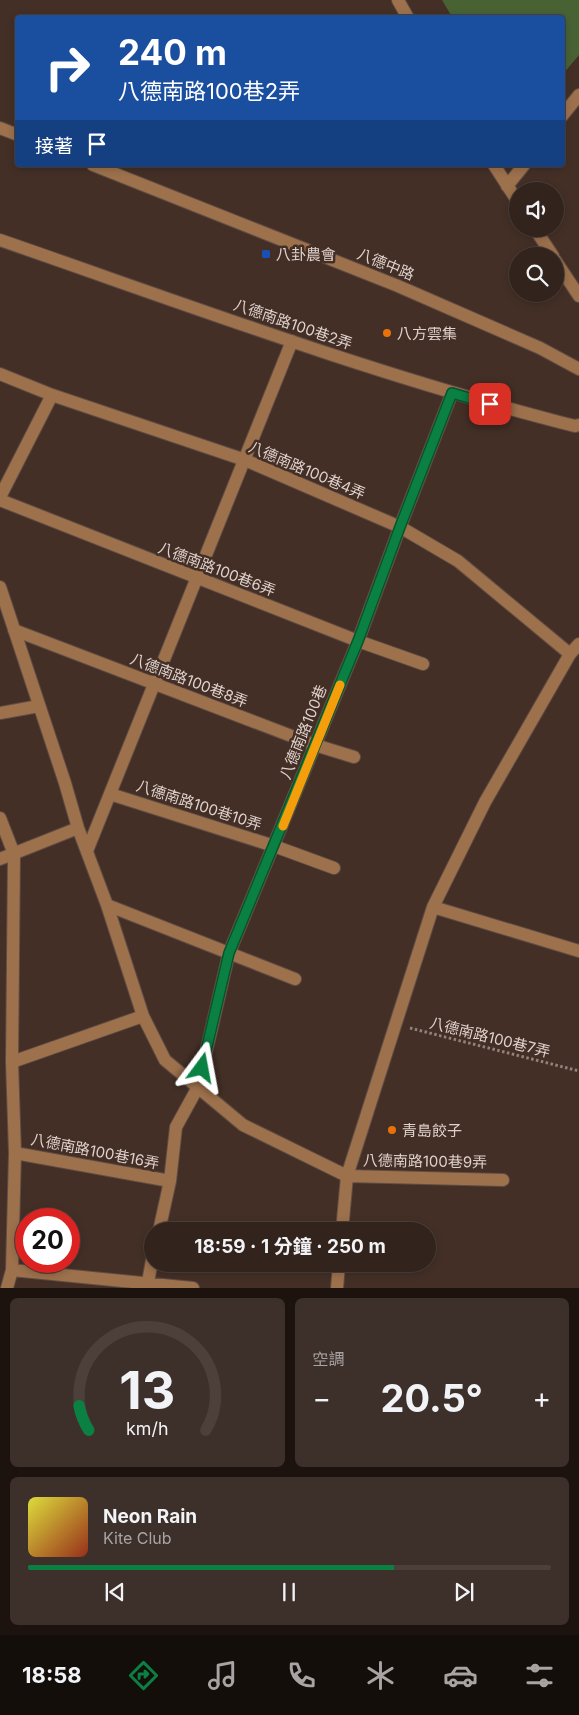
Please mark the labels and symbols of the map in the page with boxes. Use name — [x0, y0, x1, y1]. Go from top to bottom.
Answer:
street label: 八德中路 — [355, 244, 417, 284]
place label: 八卦農會 — [276, 245, 336, 264]
marker: 八卦農會 — [260, 248, 272, 260]
street label: 八德南路100巷2弄 — [231, 295, 355, 353]
place label: 八方雲集 — [397, 324, 457, 343]
marker: 八方雲集 — [381, 327, 393, 339]
pin — [469, 383, 511, 425]
street label: 八德南路100巷4弄 — [246, 437, 368, 503]
street label: 八德南路100巷6弄 — [156, 538, 278, 600]
street label: 八德南路100巷8弄 — [128, 649, 250, 711]
street label: 八德南路100巷 — [275, 682, 331, 782]
street label: 八德南路100巷10弄 — [134, 776, 264, 834]
street label: 八德南路100巷7弄 — [428, 1013, 552, 1061]
position arrow — [175, 1041, 227, 1093]
place label: 青島餃子 — [402, 1121, 462, 1140]
marker: 青島餃子 — [386, 1124, 398, 1136]
street label: 八德南路100巷16弄 — [29, 1129, 161, 1173]
street label: 八德南路100巷9弄 — [363, 1150, 487, 1172]
speed limit sign: 20 — [15, 1208, 80, 1273]

